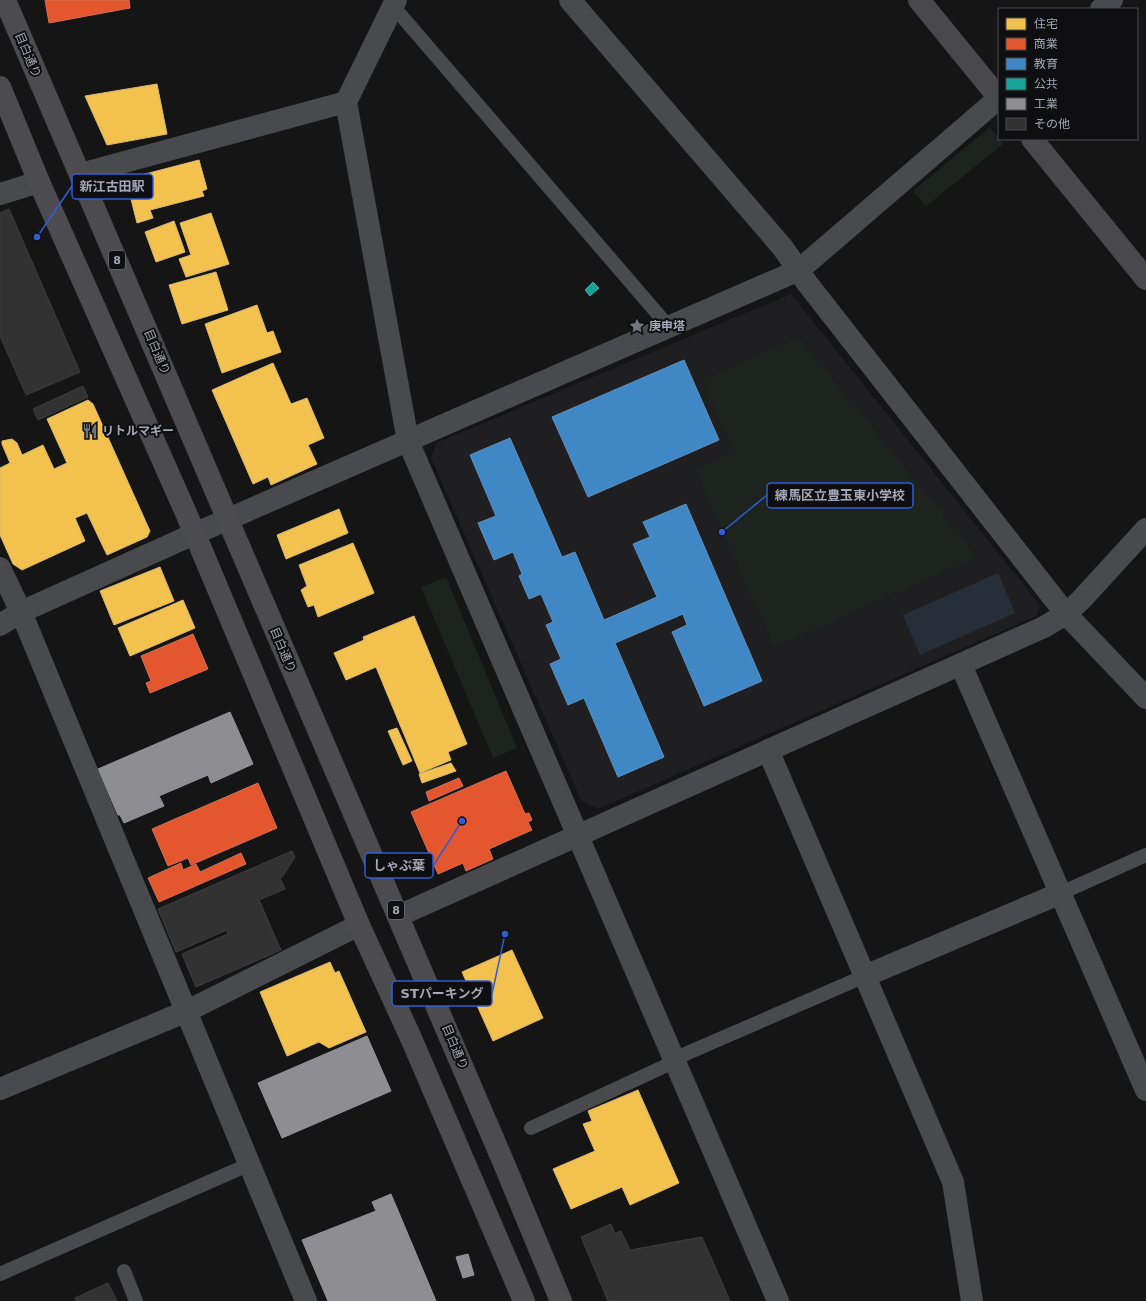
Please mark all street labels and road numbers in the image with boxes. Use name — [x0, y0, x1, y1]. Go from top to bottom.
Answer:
street label: 目白通り — [12, 30, 44, 80]
road number: 8 — [109, 251, 125, 269]
street label: 目白通り — [141, 327, 173, 377]
street label: 目白通り — [267, 625, 299, 675]
road number: 8 — [388, 901, 404, 919]
street label: 目白通り — [439, 1022, 471, 1072]

